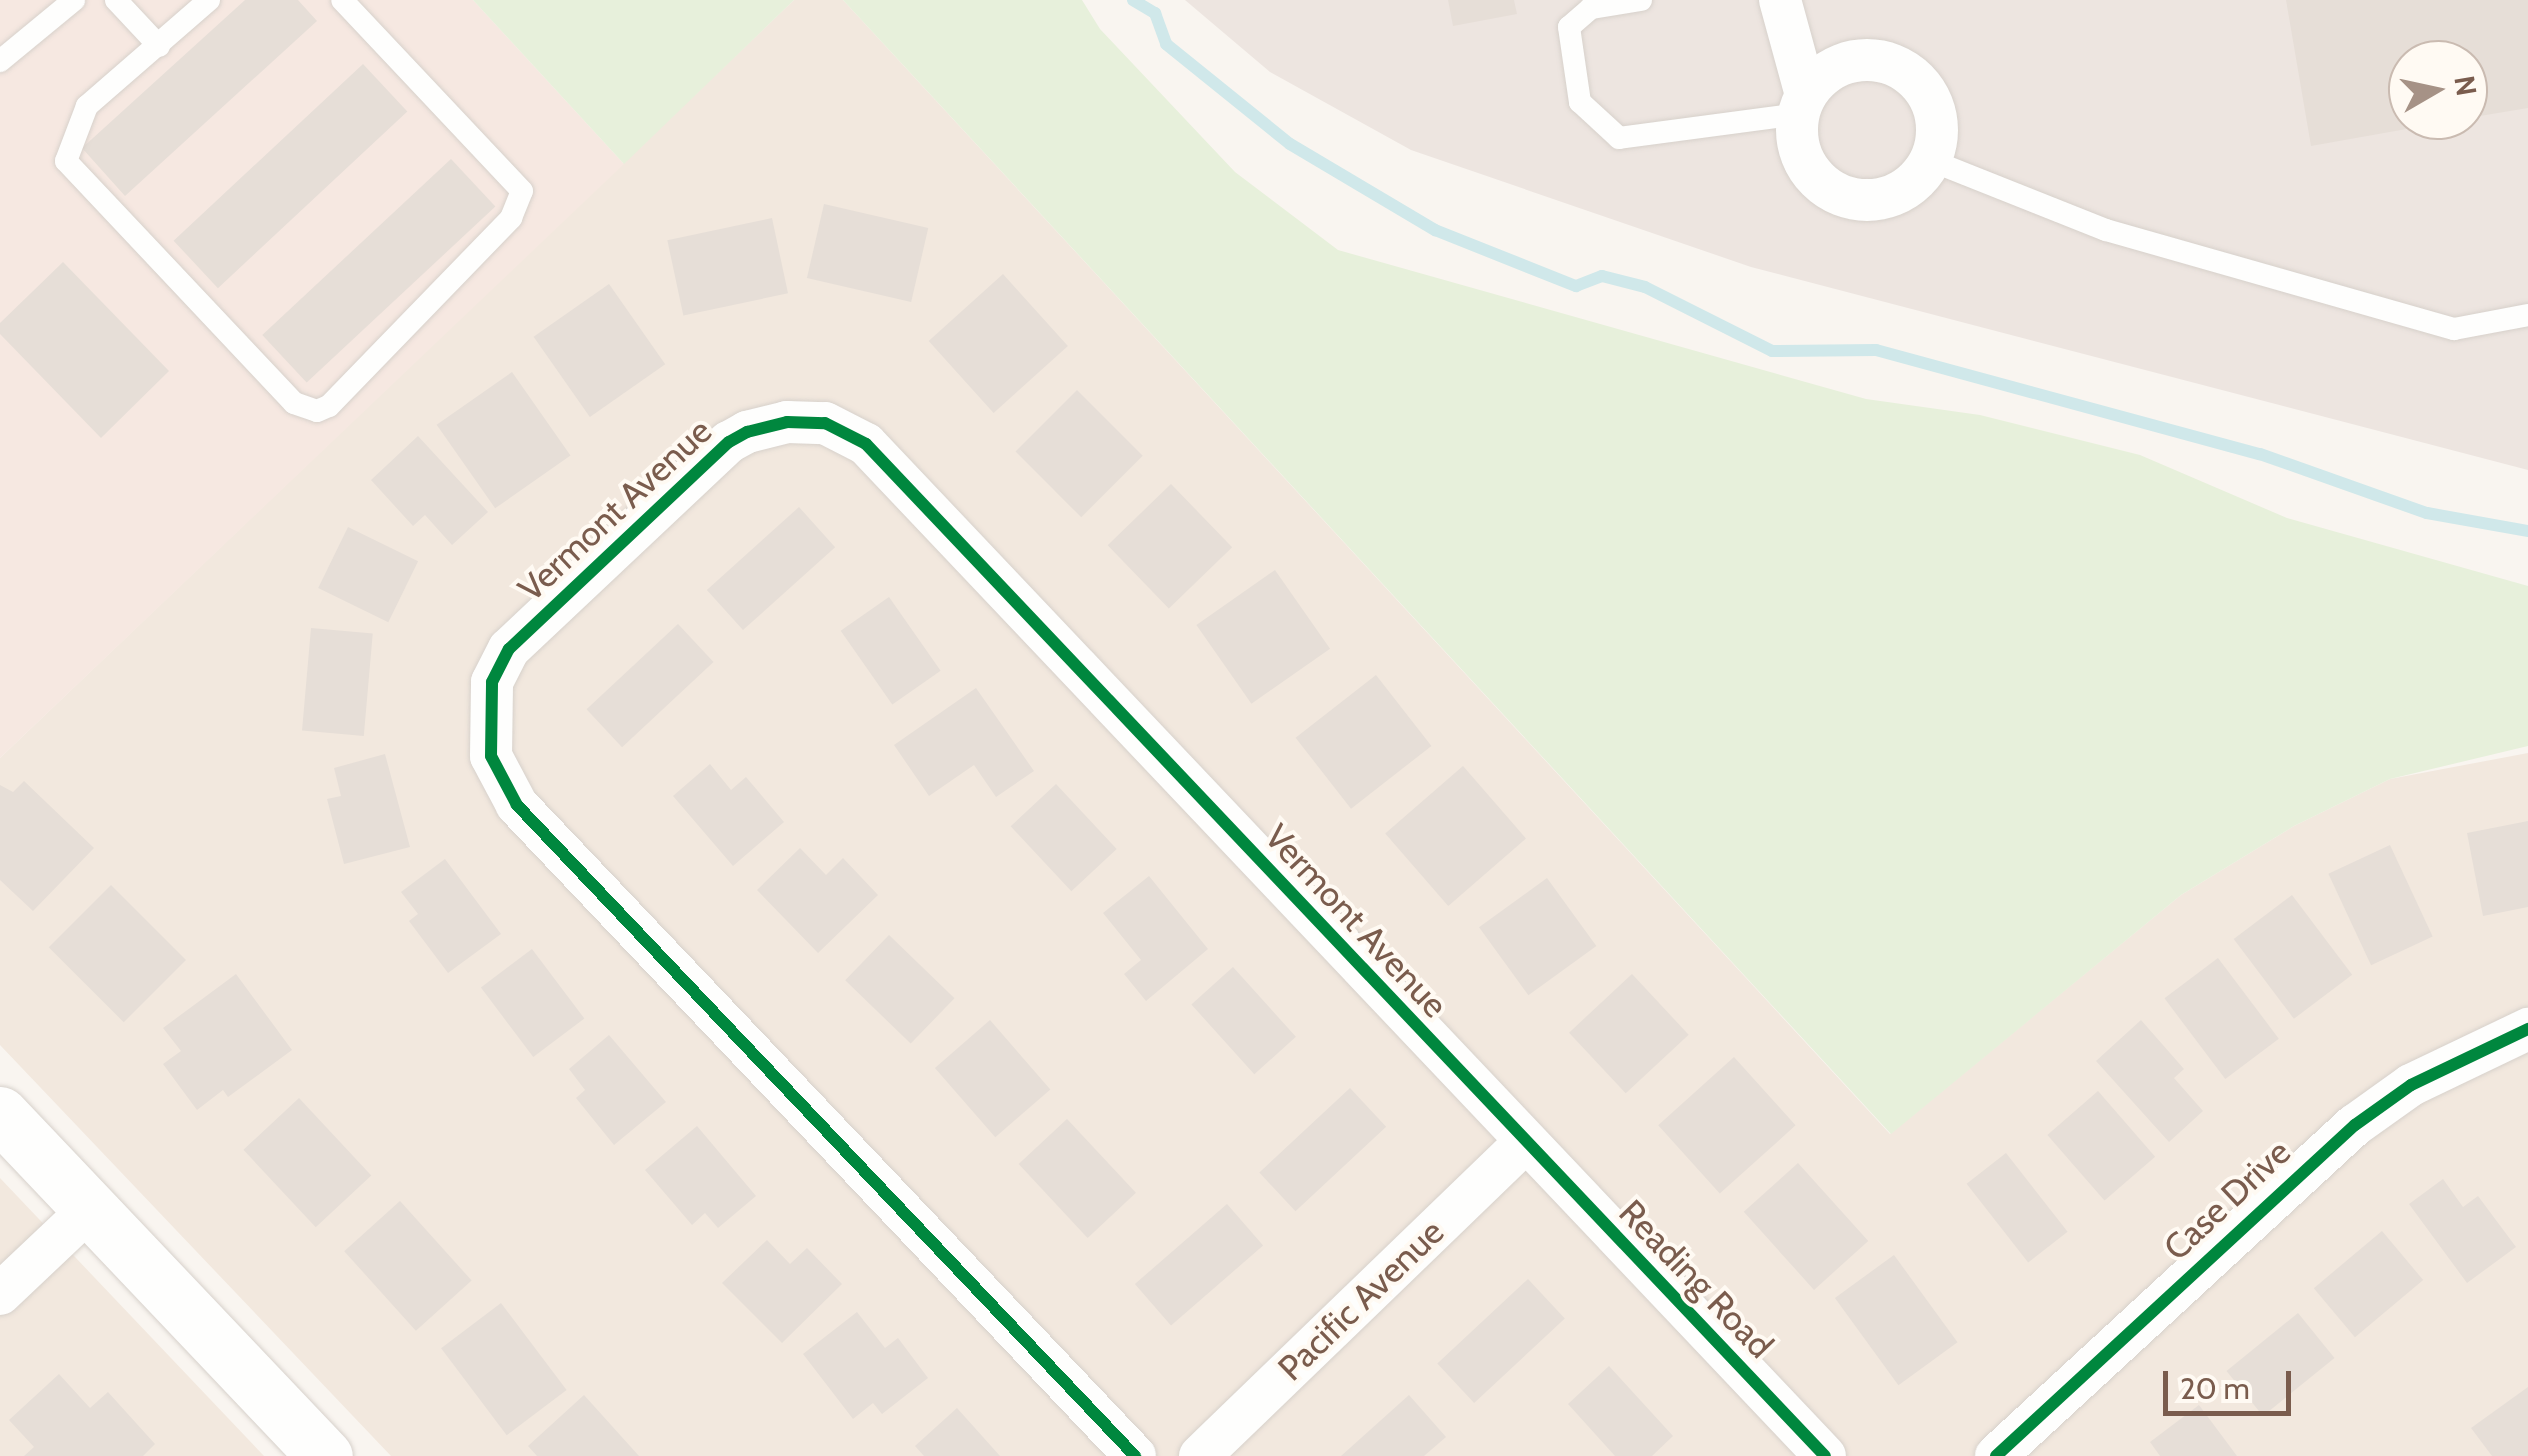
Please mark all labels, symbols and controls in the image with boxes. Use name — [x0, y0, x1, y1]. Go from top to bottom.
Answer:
north arrow — [2388, 40, 2488, 140]
text: N — [2447, 73, 2484, 98]
street label: Vermont Avenue — [510, 410, 720, 610]
street label: Vermont Avenue — [1256, 816, 1456, 1026]
street label: Case Drive — [2155, 1131, 2299, 1269]
street label: Reading Road — [1610, 1191, 1782, 1367]
street label: Pacific Avenue — [1270, 1211, 1452, 1389]
scale bar — [2168, 1351, 2296, 1413]
text: 20 m — [2180, 1370, 2250, 1407]

